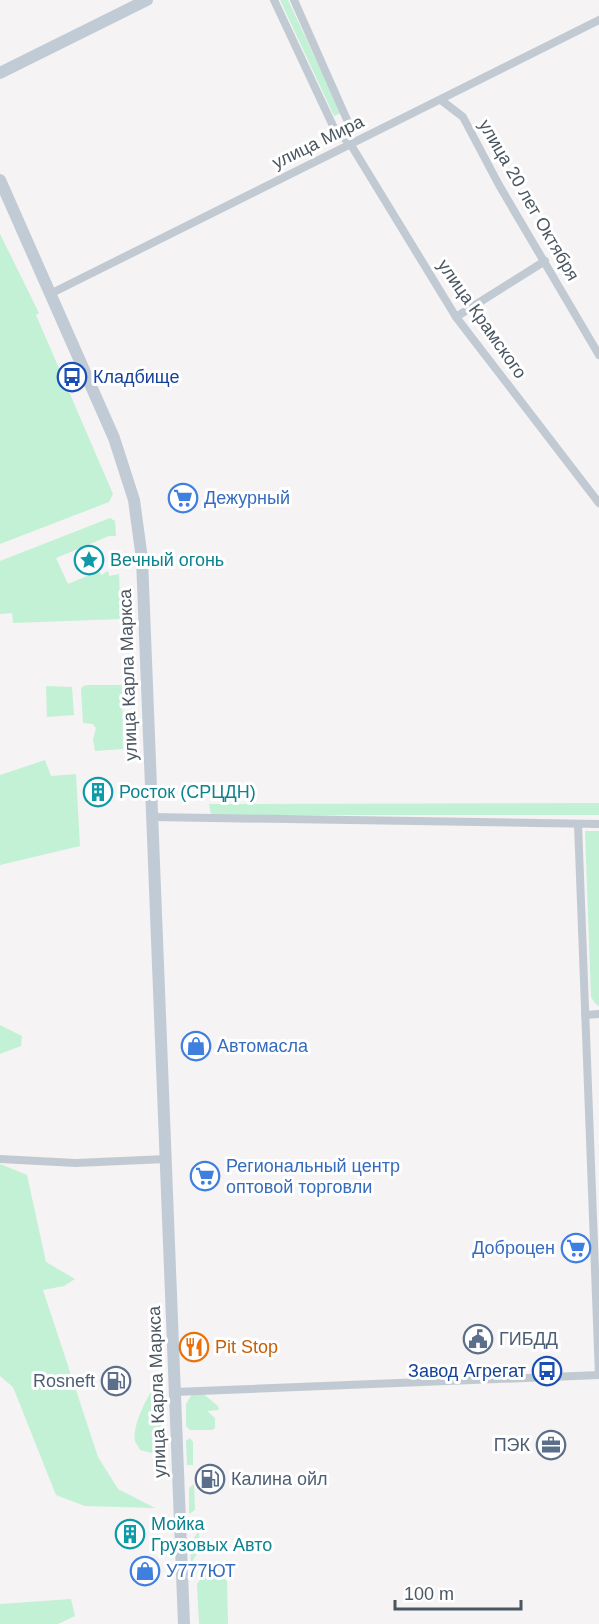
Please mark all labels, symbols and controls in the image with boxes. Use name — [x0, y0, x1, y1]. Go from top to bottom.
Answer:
street label: улица Мира — [269, 111, 368, 173]
street label: улица 20 лет Октября — [475, 116, 583, 284]
street label: улица Крамского — [433, 256, 531, 382]
bus stop icon: Кладбище — [56, 361, 88, 393]
place label: Кладбище — [93, 367, 179, 387]
supermarket icon: Дежурный — [167, 482, 199, 514]
place label: Дежурный — [204, 488, 290, 508]
place icon: Вечный огонь — [73, 544, 105, 576]
place label: Вечный огонь — [110, 550, 224, 570]
street label: улица Карла Маркса — [115, 588, 141, 761]
building icon: Росток (СРЦДН) — [82, 776, 114, 808]
place label: Росток (СРЦДН) — [119, 782, 256, 802]
shop icon: Автомасла — [180, 1030, 212, 1062]
place label: Автомасла — [217, 1036, 309, 1056]
place label: Региональный центр оптовой торговли — [226, 1156, 400, 1197]
supermarket icon: Региональный центр оптовой торговли — [189, 1160, 221, 1192]
supermarket icon: Доброцен — [560, 1232, 592, 1264]
place label: Доброцен — [472, 1238, 555, 1258]
street label: улица Карла Маркса — [144, 1305, 170, 1478]
public building icon: ГИБДД — [462, 1323, 494, 1355]
place label: ГИБДД — [499, 1329, 558, 1349]
restaurant icon: Pit Stop — [178, 1331, 210, 1363]
place label: Pit Stop — [215, 1337, 278, 1357]
bus stop icon: Завод Агрегат — [531, 1355, 563, 1387]
place label: Завод Агрегат — [408, 1361, 526, 1381]
fuel station icon: Rosneft — [100, 1365, 132, 1397]
place label: Rosneft — [33, 1371, 95, 1391]
office icon: ПЭК — [535, 1429, 567, 1461]
place label: ПЭК — [494, 1435, 531, 1455]
fuel station icon: Калина ойл — [194, 1463, 226, 1495]
place label: Калина ойл — [231, 1469, 328, 1489]
place label: Мойка Грузовых Авто — [151, 1514, 272, 1555]
building icon: Мойка Грузовых Авто — [114, 1518, 146, 1550]
shop icon: У777ЮТ — [129, 1555, 161, 1587]
place label: У777ЮТ — [166, 1561, 236, 1581]
scale bar — [395, 1573, 521, 1611]
text: 100 m — [404, 1584, 454, 1604]

